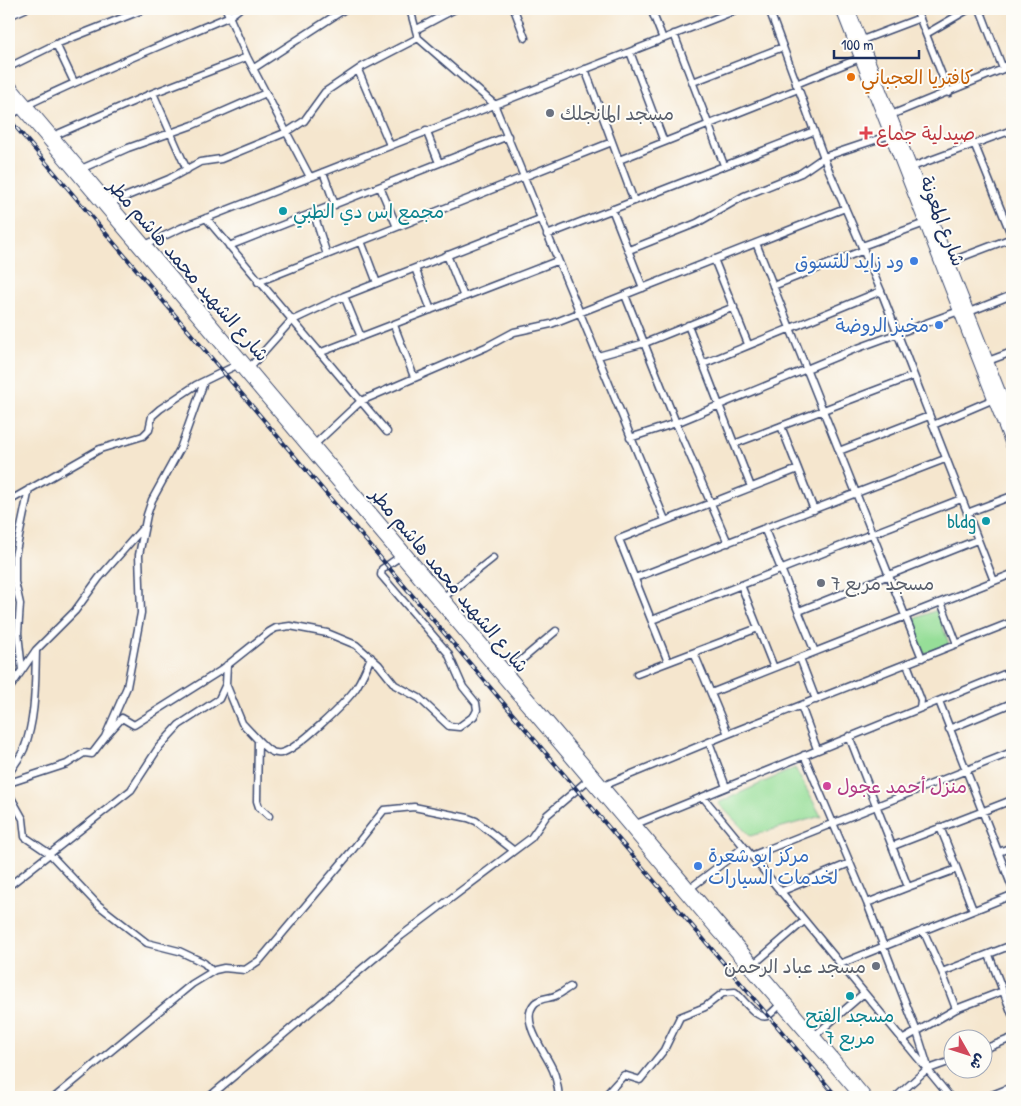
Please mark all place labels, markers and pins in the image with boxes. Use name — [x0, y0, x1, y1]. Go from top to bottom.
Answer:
place label: كافتريا العجباني — [861, 64, 973, 94]
marker: كافتريا العجباني — [845, 71, 857, 83]
place label: مسجد المانجلك — [560, 100, 674, 126]
marker: مسجد المانجلك — [544, 107, 556, 119]
place label: صيدلية جماع — [876, 120, 975, 147]
marker: صيدلية جماع — [860, 127, 872, 139]
place label: مجمع اس دي الطبي — [293, 198, 444, 228]
marker: مجمع اس دي الطبي — [277, 205, 289, 217]
place label: ود زايد للتسوق — [795, 248, 904, 274]
marker: ود زايد للتسوق — [908, 255, 920, 267]
place label: مخبز الروضة — [835, 312, 929, 338]
marker: مخبز الروضة — [933, 319, 945, 331]
place label: bldg — [947, 508, 976, 534]
marker: bldg — [980, 515, 992, 527]
place label: مسجد مربع 7 — [831, 570, 934, 597]
marker: مسجد مربع 7 — [815, 577, 827, 589]
place label: منزل أحمد عجول — [837, 773, 967, 799]
marker: منزل أحمد عجول — [821, 780, 833, 792]
place label: مركز ابو شعرة لخدمات السيارات — [708, 842, 838, 890]
marker: مركز ابو شعرة لخدمات السيارات — [692, 860, 704, 872]
place label: مسجد عباد الرحمن — [724, 953, 866, 979]
marker: مسجد عباد الرحمن — [870, 960, 882, 972]
marker: مسجد الفتح مربع 7 — [844, 990, 856, 1002]
place label: مسجد الفتح مربع 7 — [806, 1002, 894, 1051]

